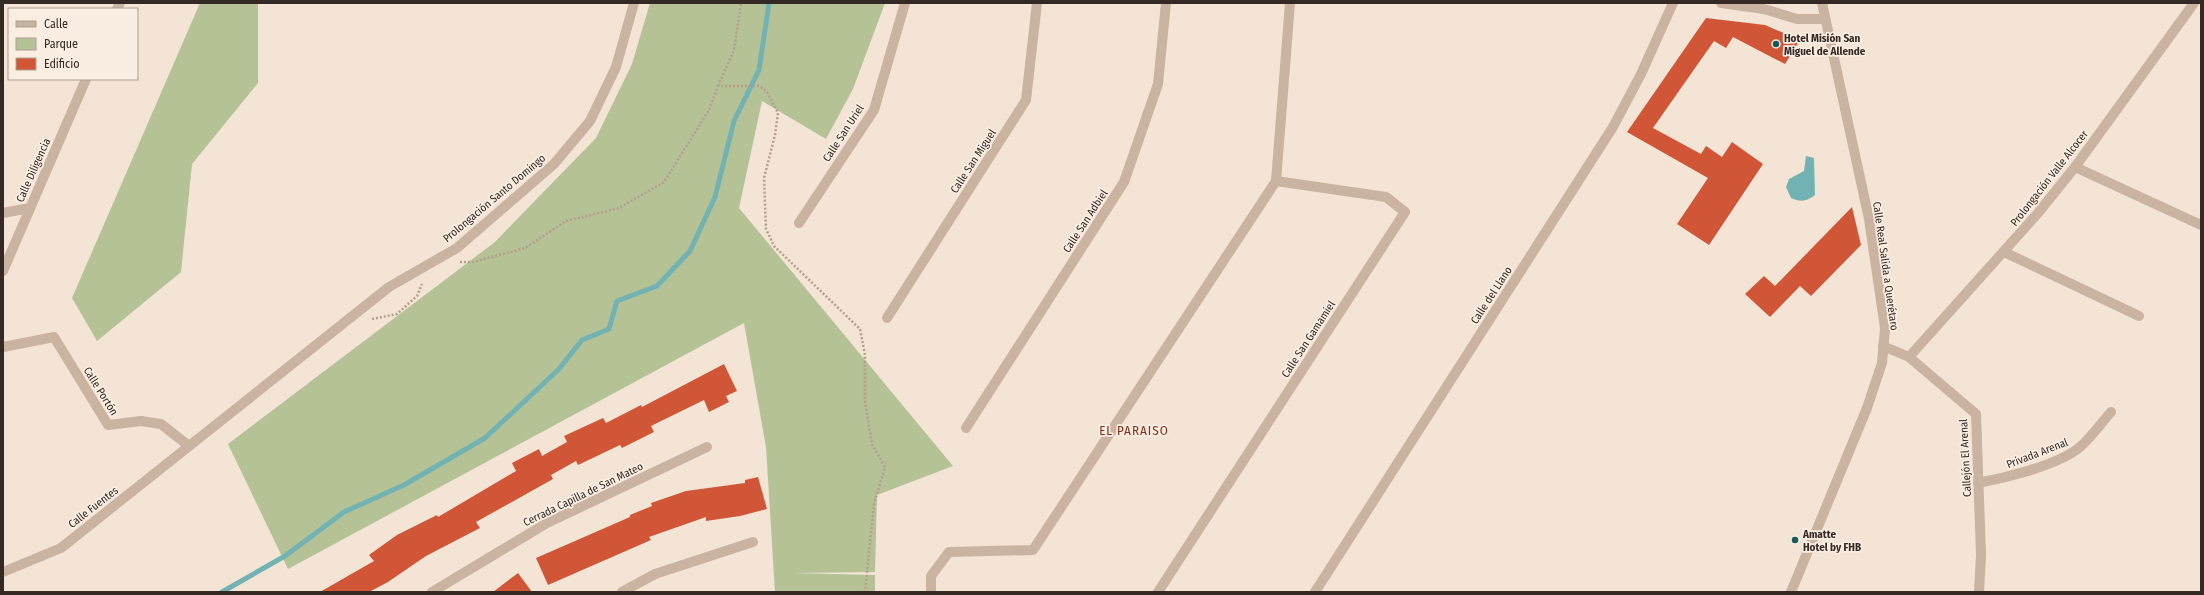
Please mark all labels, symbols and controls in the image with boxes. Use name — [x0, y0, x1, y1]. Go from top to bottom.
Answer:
legend — [8, 8, 138, 80]
text: Calle — [44, 17, 68, 31]
place label: Hotel Misión San Miguel de Allende — [1784, 32, 1866, 58]
text: Parque — [44, 37, 78, 51]
marker: Hotel Misión San Miguel de Allende — [1771, 39, 1781, 49]
text: Edificio — [44, 57, 80, 71]
street label: Calle San Uriel — [820, 102, 867, 164]
street label: Calle San Miguel — [948, 127, 999, 196]
street label: Prolongación Valle Alcocer — [2008, 128, 2091, 229]
street label: Calle Diligencia — [14, 136, 53, 204]
street label: Prolongación Santo Domingo — [440, 152, 548, 245]
street label: Calle San Adbiel — [1060, 187, 1111, 255]
street label: Calle Real Salida a Querétaro — [1870, 201, 1901, 332]
street label: Calle del Llano — [1468, 264, 1515, 326]
street label: Calle San Gamamiel — [1279, 298, 1338, 380]
street label: Calle Portón — [81, 365, 121, 418]
street label: Callejón El Arenal — [1957, 418, 1974, 497]
district label: EL PARAISO — [1099, 423, 1169, 438]
street label: Privada Arenal — [2005, 436, 2070, 471]
street label: Cerrada Capilla de San Mateo — [521, 460, 645, 529]
street label: Calle Fuentes — [66, 484, 121, 531]
place label: Amatte Hotel by FHB — [1802, 528, 1861, 554]
marker: Amatte Hotel by FHB — [1790, 535, 1800, 545]

